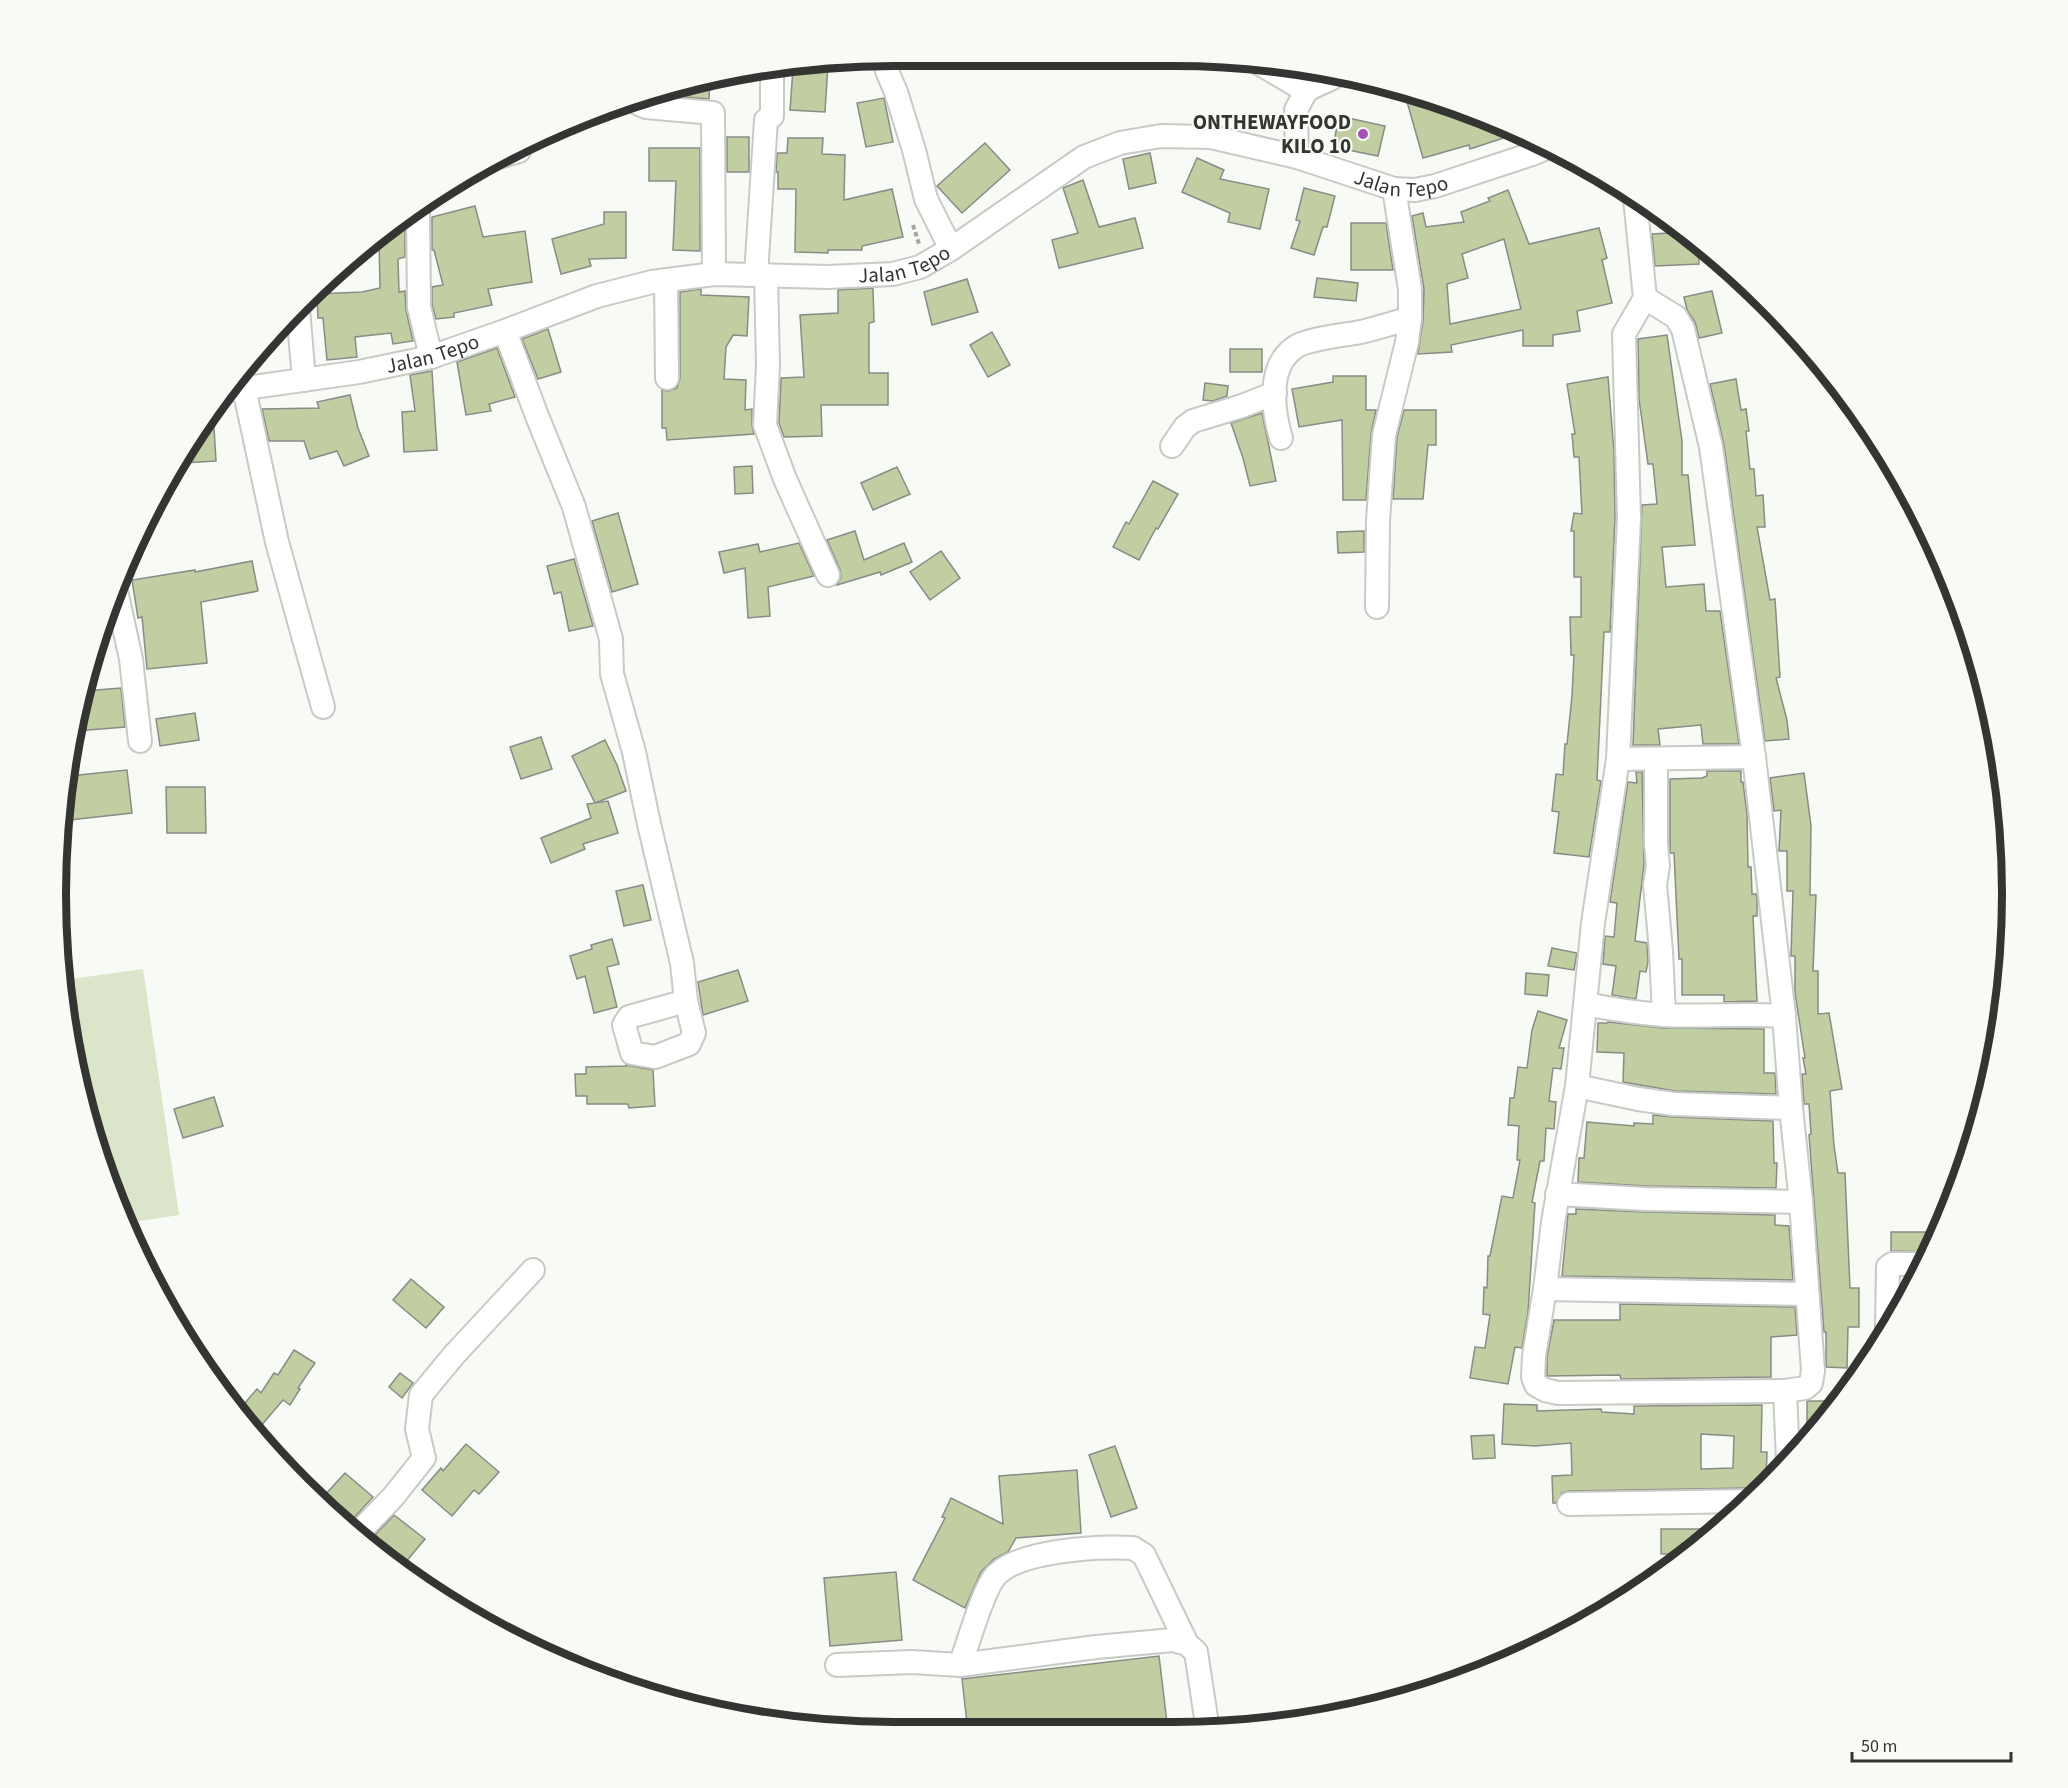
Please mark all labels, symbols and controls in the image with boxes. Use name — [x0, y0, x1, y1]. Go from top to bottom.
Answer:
place label: ONTHEWAYFOOD KILO 10 — [1193, 107, 1351, 161]
marker: ONTHEWAYFOOD KILO 10 — [1356, 127, 1370, 141]
street label: Jalan Tepo — [1350, 162, 1452, 205]
street label: Jalan Tepo — [857, 238, 956, 291]
street label: Jalan Tepo — [383, 326, 483, 381]
scale bar — [1852, 1725, 2011, 1763]
text: 50 m — [1861, 1734, 1897, 1759]

